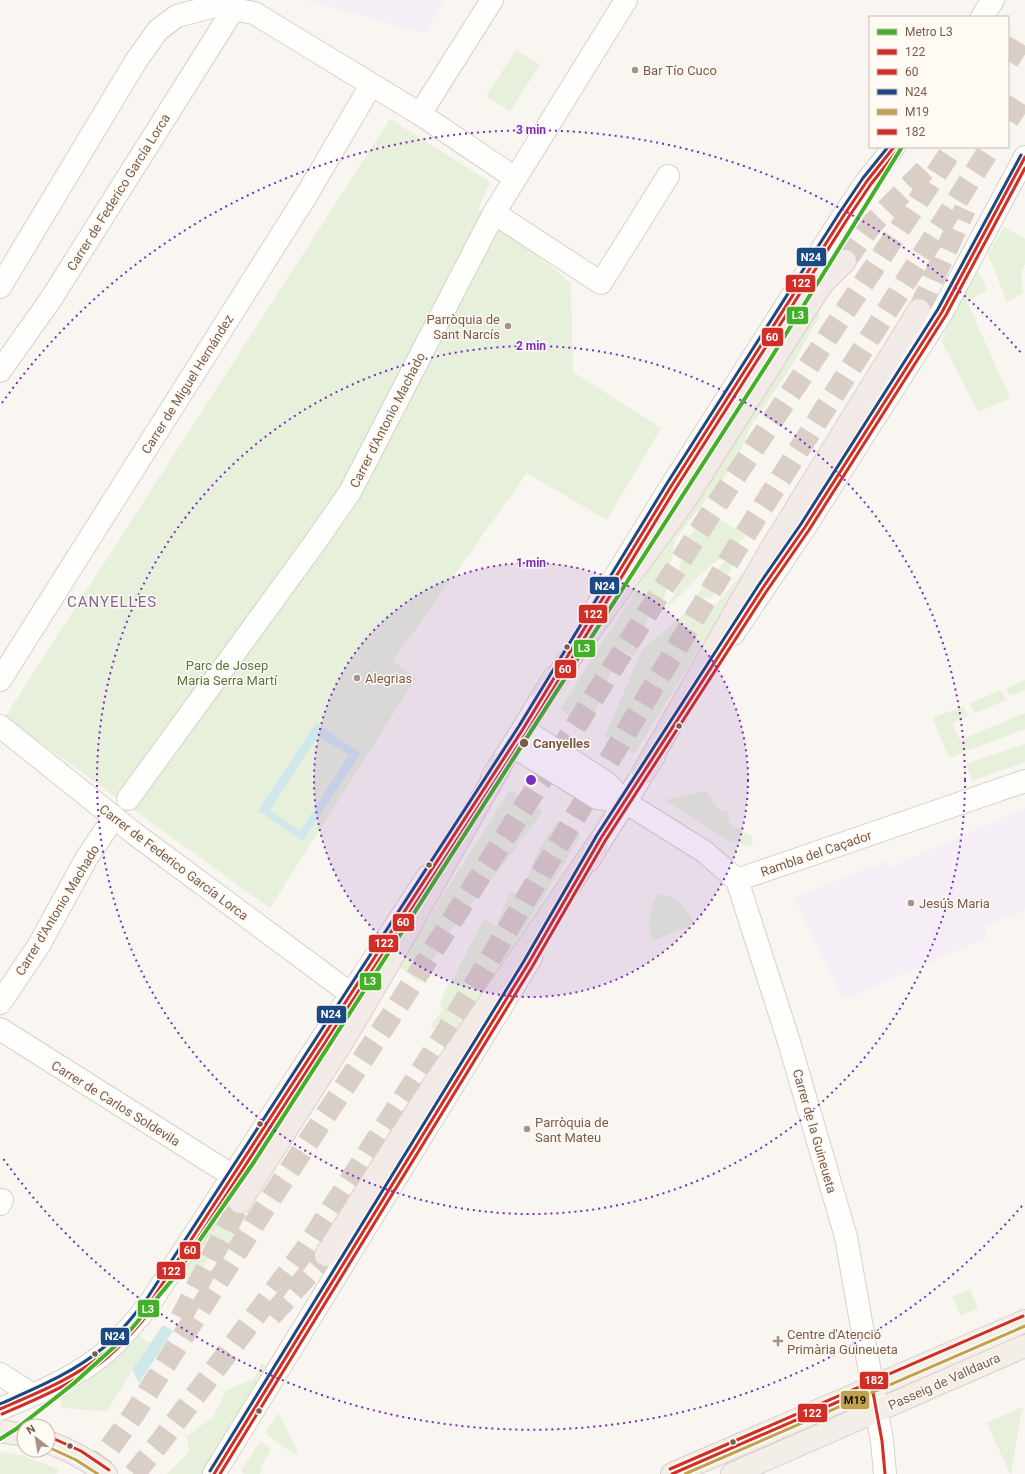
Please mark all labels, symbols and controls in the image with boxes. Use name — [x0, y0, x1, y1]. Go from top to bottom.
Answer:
legend — [869, 16, 1009, 148]
text: Metro L3 — [905, 25, 953, 39]
text: 122 — [905, 45, 925, 59]
place label: Bar Tío Cuco — [643, 63, 717, 78]
marker: Bar Tío Cuco — [630, 65, 640, 75]
text: 60 — [905, 65, 919, 79]
text: N24 — [905, 85, 927, 99]
text: M19 — [905, 105, 929, 119]
street label: Carrer de Federico García Lorca — [64, 111, 173, 274]
text: 3 min — [516, 123, 546, 137]
text: 182 — [905, 125, 925, 139]
line badge: N24 — [796, 247, 827, 267]
text: N24 — [801, 251, 822, 264]
line badge: 122 — [785, 274, 816, 293]
text: 122 — [792, 277, 810, 290]
line badge: L3 — [786, 306, 809, 325]
text: L3 — [792, 309, 804, 322]
street label: Carrer de Miguel Hernández — [138, 312, 237, 457]
place label: Parròquia de Sant Narcís — [426, 312, 500, 342]
marker: Parròquia de Sant Narcís — [503, 321, 513, 331]
line badge: 60 — [761, 327, 784, 347]
text: 60 — [766, 331, 778, 344]
text: 2 min — [516, 339, 546, 353]
street label: Carrer d'Antonio Machado — [347, 350, 428, 490]
text: 1 min — [516, 556, 546, 570]
line badge: N24 — [589, 576, 620, 595]
text: N24 — [595, 580, 616, 593]
district label: CANYELLES — [67, 593, 157, 611]
line badge: 122 — [578, 604, 608, 624]
text: 122 — [584, 608, 602, 621]
line badge: L3 — [573, 639, 596, 658]
unlabelled marker — [562, 642, 572, 652]
text: L3 — [578, 642, 590, 655]
park label: Parc de Josep Maria Serra Martí — [177, 658, 278, 688]
line badge: 60 — [554, 659, 577, 679]
text: 60 — [559, 663, 571, 676]
place label: Alegrias — [365, 671, 412, 686]
marker: Alegrias — [352, 673, 362, 683]
unlabelled marker — [674, 721, 684, 731]
place label: Canyelles — [533, 736, 590, 751]
marker: Canyelles — [518, 737, 530, 749]
centre of rings — [524, 773, 538, 787]
street label: Carrer de Federico García Lorca — [96, 801, 251, 923]
street label: Rambla del Caçador — [759, 827, 874, 880]
street label: Carrer d'Antonio Machado — [12, 842, 102, 978]
unlabelled marker — [424, 860, 434, 870]
place label: Jesús Maria — [919, 896, 990, 911]
marker: Jesús Maria — [906, 898, 916, 908]
line badge: 60 — [392, 913, 415, 932]
text: 60 — [397, 916, 409, 929]
line badge: 122 — [368, 934, 399, 953]
text: 122 — [375, 937, 393, 950]
line badge: L3 — [359, 972, 382, 991]
text: L3 — [364, 975, 376, 988]
line badge: N24 — [316, 1005, 347, 1024]
text: N24 — [321, 1008, 342, 1021]
street label: Carrer de Carlos Soldevila — [49, 1058, 183, 1149]
street label: Carrer de la Guineueta — [790, 1067, 839, 1195]
place label: Parròquia de Sant Mateu — [535, 1115, 609, 1145]
unlabelled marker — [255, 1119, 265, 1129]
marker: Parròquia de Sant Mateu — [522, 1124, 532, 1134]
line badge: 60 — [179, 1241, 201, 1260]
text: 60 — [184, 1244, 196, 1257]
line badge: 122 — [156, 1261, 186, 1280]
text: 122 — [162, 1265, 180, 1278]
line badge: L3 — [137, 1299, 160, 1318]
text: L3 — [142, 1303, 154, 1316]
line badge: N24 — [100, 1327, 130, 1346]
place label: Centre d'Atenció Primària Guineueta — [787, 1327, 898, 1357]
text: N24 — [105, 1330, 126, 1343]
marker: Centre d'Atenció Primària Guineueta — [772, 1335, 784, 1347]
unlabelled marker — [90, 1349, 100, 1359]
street label: Passeig de Valldaura — [886, 1350, 1002, 1413]
line badge: 182 — [859, 1371, 889, 1390]
text: 182 — [865, 1374, 883, 1387]
line badge: M19 — [840, 1390, 870, 1410]
text: M19 — [844, 1394, 866, 1407]
line badge: 122 — [797, 1403, 828, 1423]
unlabelled marker — [254, 1406, 264, 1416]
text: 122 — [803, 1407, 821, 1420]
north arrow — [16, 1418, 56, 1458]
text: N — [24, 1422, 38, 1437]
unlabelled marker — [728, 1437, 738, 1447]
unlabelled marker — [65, 1441, 75, 1451]

